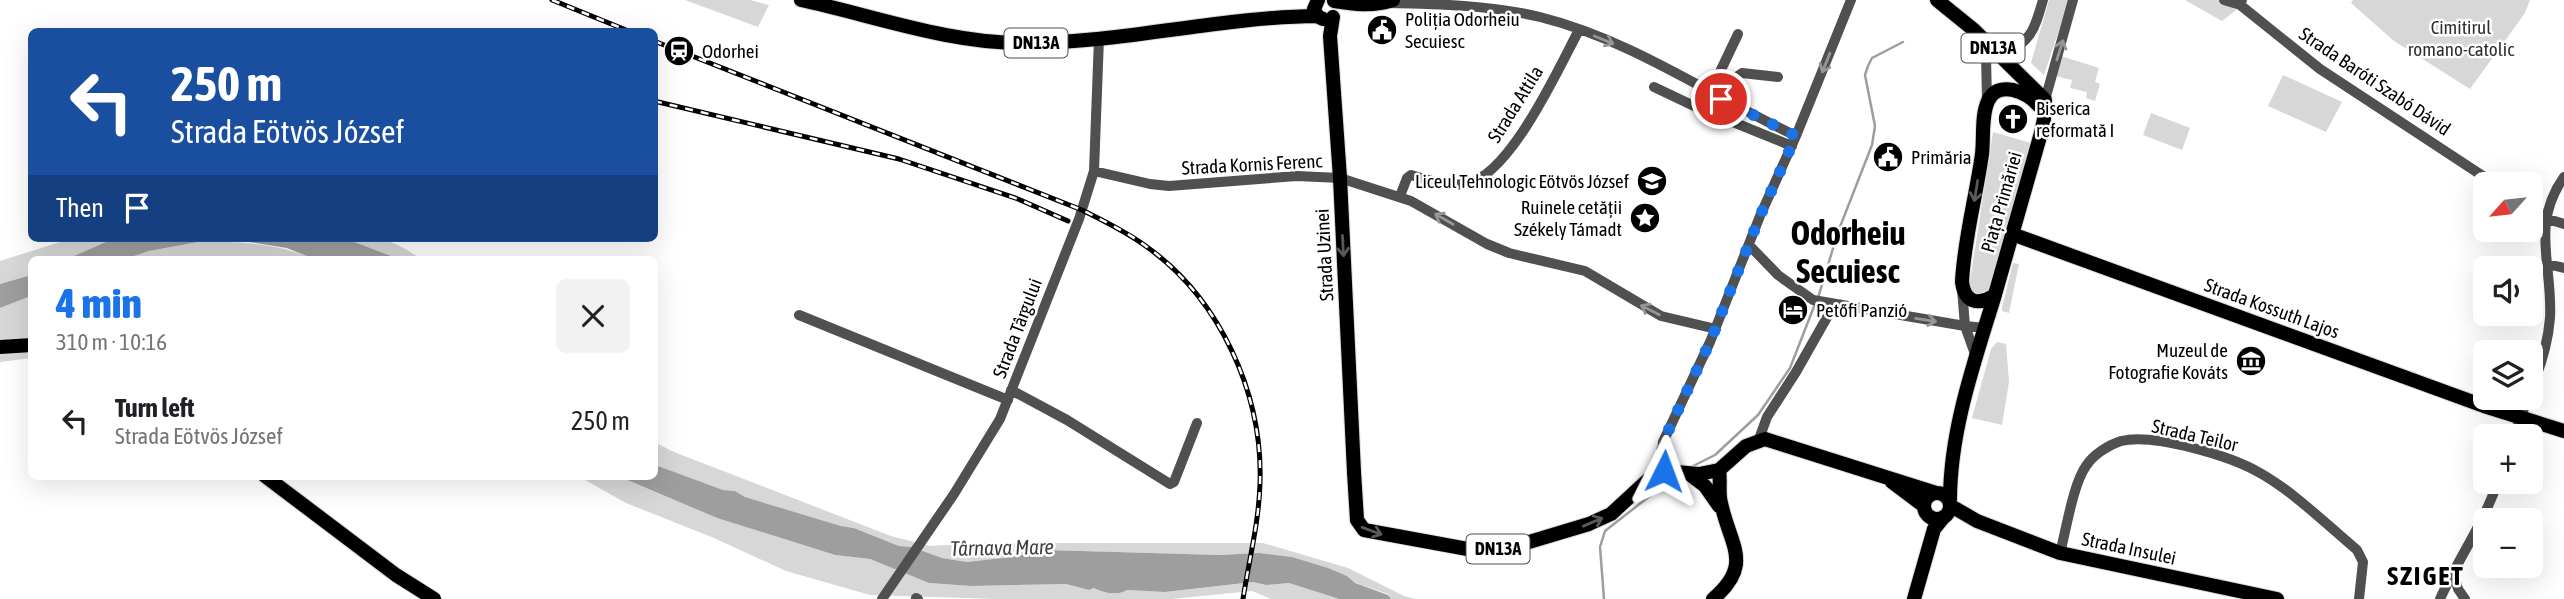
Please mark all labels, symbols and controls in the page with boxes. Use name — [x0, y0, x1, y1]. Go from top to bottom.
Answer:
place label: Poliția Odorheiu Secuiesc — [1405, 8, 1520, 52]
public building icon: Poliția Odorheiu Secuiesc — [1365, 13, 1399, 47]
park label: Cimitirul romano-catolic — [2408, 16, 2515, 60]
street label: Strada Baróti Szabó Dávid — [2295, 22, 2455, 140]
road number: DN13A — [1004, 28, 1068, 58]
road number: DN13A — [1962, 33, 2024, 62]
station icon: Odorhei — [662, 34, 696, 68]
one-way arrow — [1593, 34, 1614, 47]
one-way arrow — [2054, 39, 2067, 61]
place label: Odorhei — [702, 40, 759, 62]
one-way arrow — [1818, 52, 1831, 74]
text: 250 m — [171, 55, 282, 111]
icon: left — [56, 56, 147, 147]
street label: Strada Attila — [1483, 62, 1547, 146]
pin — [1691, 69, 1751, 129]
icon: arrive — [1702, 80, 1740, 118]
place label: Biserica reformată I — [2036, 97, 2114, 141]
church icon: Biserica reformată I — [1996, 102, 2030, 136]
text: Strada Eötvös József — [171, 113, 404, 150]
public building icon: Primăria — [1871, 140, 1905, 174]
place label: Primăria — [1911, 146, 1972, 168]
street label: Strada Kornis Ferenc — [1181, 149, 1324, 179]
street label: Piața Primăriei — [1976, 149, 2026, 255]
school or university icon: Liceul Tehnologic Eötvös József — [1635, 164, 1669, 198]
place label: Liceul Tehnologic Eötvös József — [1415, 170, 1629, 192]
north arrow — [2473, 172, 2543, 242]
map controls — [2473, 172, 2543, 578]
one-way arrow — [1969, 179, 1982, 202]
icon: arrive — [118, 189, 156, 227]
text: Then — [56, 193, 104, 223]
place label: Ruinele cetății Székely Támadt — [1514, 196, 1622, 240]
place icon: Ruinele cetății Székely Támadt — [1628, 201, 1662, 235]
street label: Strada Uzinei — [1311, 208, 1337, 302]
one-way arrow — [1435, 212, 1455, 226]
district label: Odorheiu Secuiesc — [1791, 214, 1905, 290]
one-way arrow — [1337, 235, 1350, 258]
button: sound — [2473, 256, 2543, 326]
street label: Strada Kossuth Lajos — [2202, 273, 2343, 343]
street label: Strada Târgului — [988, 275, 1046, 381]
text: 4 min — [56, 279, 142, 327]
button: close — [556, 279, 630, 353]
hotel icon: Petőfi Panzió — [1776, 293, 1810, 327]
place label: Petőfi Panzió — [1816, 299, 1907, 321]
one-way arrow — [1640, 303, 1661, 317]
one-way arrow — [1914, 314, 1937, 327]
text: 310 m · 10:16 — [56, 329, 167, 355]
place label: Muzeul de Fotografie Kováts — [2108, 339, 2228, 383]
button: layers — [2473, 340, 2543, 410]
museum icon: Muzeul de Fotografie Kováts — [2234, 344, 2268, 378]
text: Turn left — [115, 393, 195, 423]
icon: left — [56, 402, 94, 440]
text: 250 m — [571, 406, 630, 436]
street label: Strada Teilor — [2150, 414, 2240, 456]
text: Strada Eötvös József — [115, 423, 283, 449]
button: + — [2473, 424, 2543, 494]
position arrow — [1627, 434, 1701, 508]
button: − — [2473, 508, 2543, 578]
one-way arrow — [1582, 515, 1603, 528]
one-way arrow — [1361, 526, 1382, 538]
street label: Strada Insulei — [2080, 527, 2178, 569]
water label: Târnava Mare — [950, 534, 1054, 560]
road number: DN13A — [1466, 534, 1530, 564]
district label: SZIGET — [2387, 561, 2465, 591]

